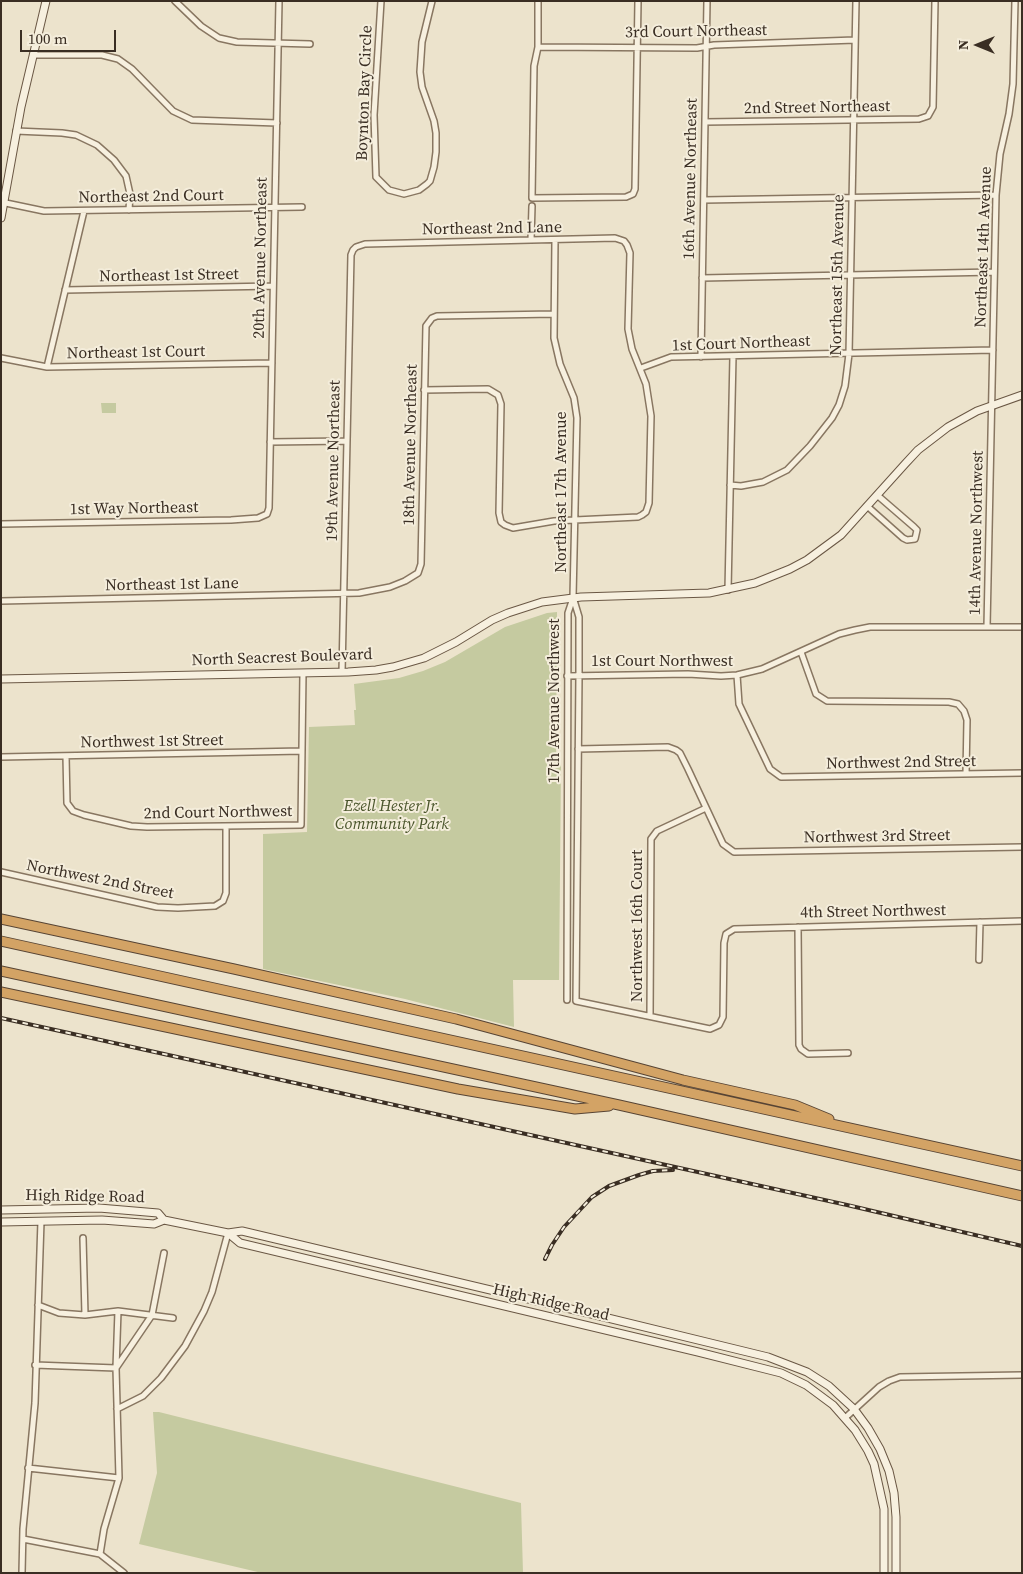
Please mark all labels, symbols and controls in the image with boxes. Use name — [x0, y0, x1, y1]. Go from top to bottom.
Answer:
scale bar — [22, 20, 119, 52]
north arrow — [953, 20, 1003, 70]
street label: 3rd Court Northeast — [625, 21, 767, 43]
street label: Boynton Bay Circle — [353, 25, 377, 161]
text: 100 m — [28, 28, 68, 49]
text: N — [953, 40, 973, 50]
street label: 2nd Street Northeast — [744, 97, 890, 119]
street label: 16th Avenue Northeast — [680, 98, 702, 260]
street label: Northeast 14th Avenue — [972, 166, 996, 328]
street label: 20th Avenue Northeast — [250, 177, 272, 339]
street label: Northeast 2nd Court — [78, 186, 224, 208]
street label: Northeast 15th Avenue — [827, 194, 849, 356]
street label: Northeast 2nd Lane — [422, 218, 562, 240]
street label: Northeast 1st Street — [99, 265, 239, 287]
street label: 1st Court Northeast — [671, 332, 811, 356]
street label: Northeast 1st Court — [67, 342, 205, 364]
street label: 18th Avenue Northeast — [400, 364, 422, 526]
street label: 19th Avenue Northeast — [323, 380, 345, 542]
street label: Northeast 17th Avenue — [552, 411, 572, 573]
street label: 14th Avenue Northwest — [966, 450, 988, 616]
street label: 1st Way Northeast — [70, 498, 198, 520]
street label: Northeast 1st Lane — [105, 574, 239, 596]
street label: 17th Avenue Northwest — [545, 619, 565, 783]
street label: North Seacrest Boulevard — [191, 645, 373, 671]
street label: 1st Court Northwest — [591, 652, 733, 672]
street label: Northwest 1st Street — [80, 731, 224, 753]
street label: Northwest 2nd Street — [826, 752, 976, 774]
park label: Ezell Hester Jr. Community Park — [335, 797, 449, 835]
street label: 2nd Court Northwest — [144, 802, 292, 824]
street label: Northwest 3rd Street — [804, 826, 950, 848]
street label: Northwest 16th Court — [628, 850, 648, 1002]
street label: Northwest 2nd Street — [25, 856, 175, 904]
street label: 4th Street Northwest — [800, 901, 946, 923]
street label: High Ridge Road — [25, 1186, 145, 1208]
street label: High Ridge Road — [491, 1280, 611, 1326]

